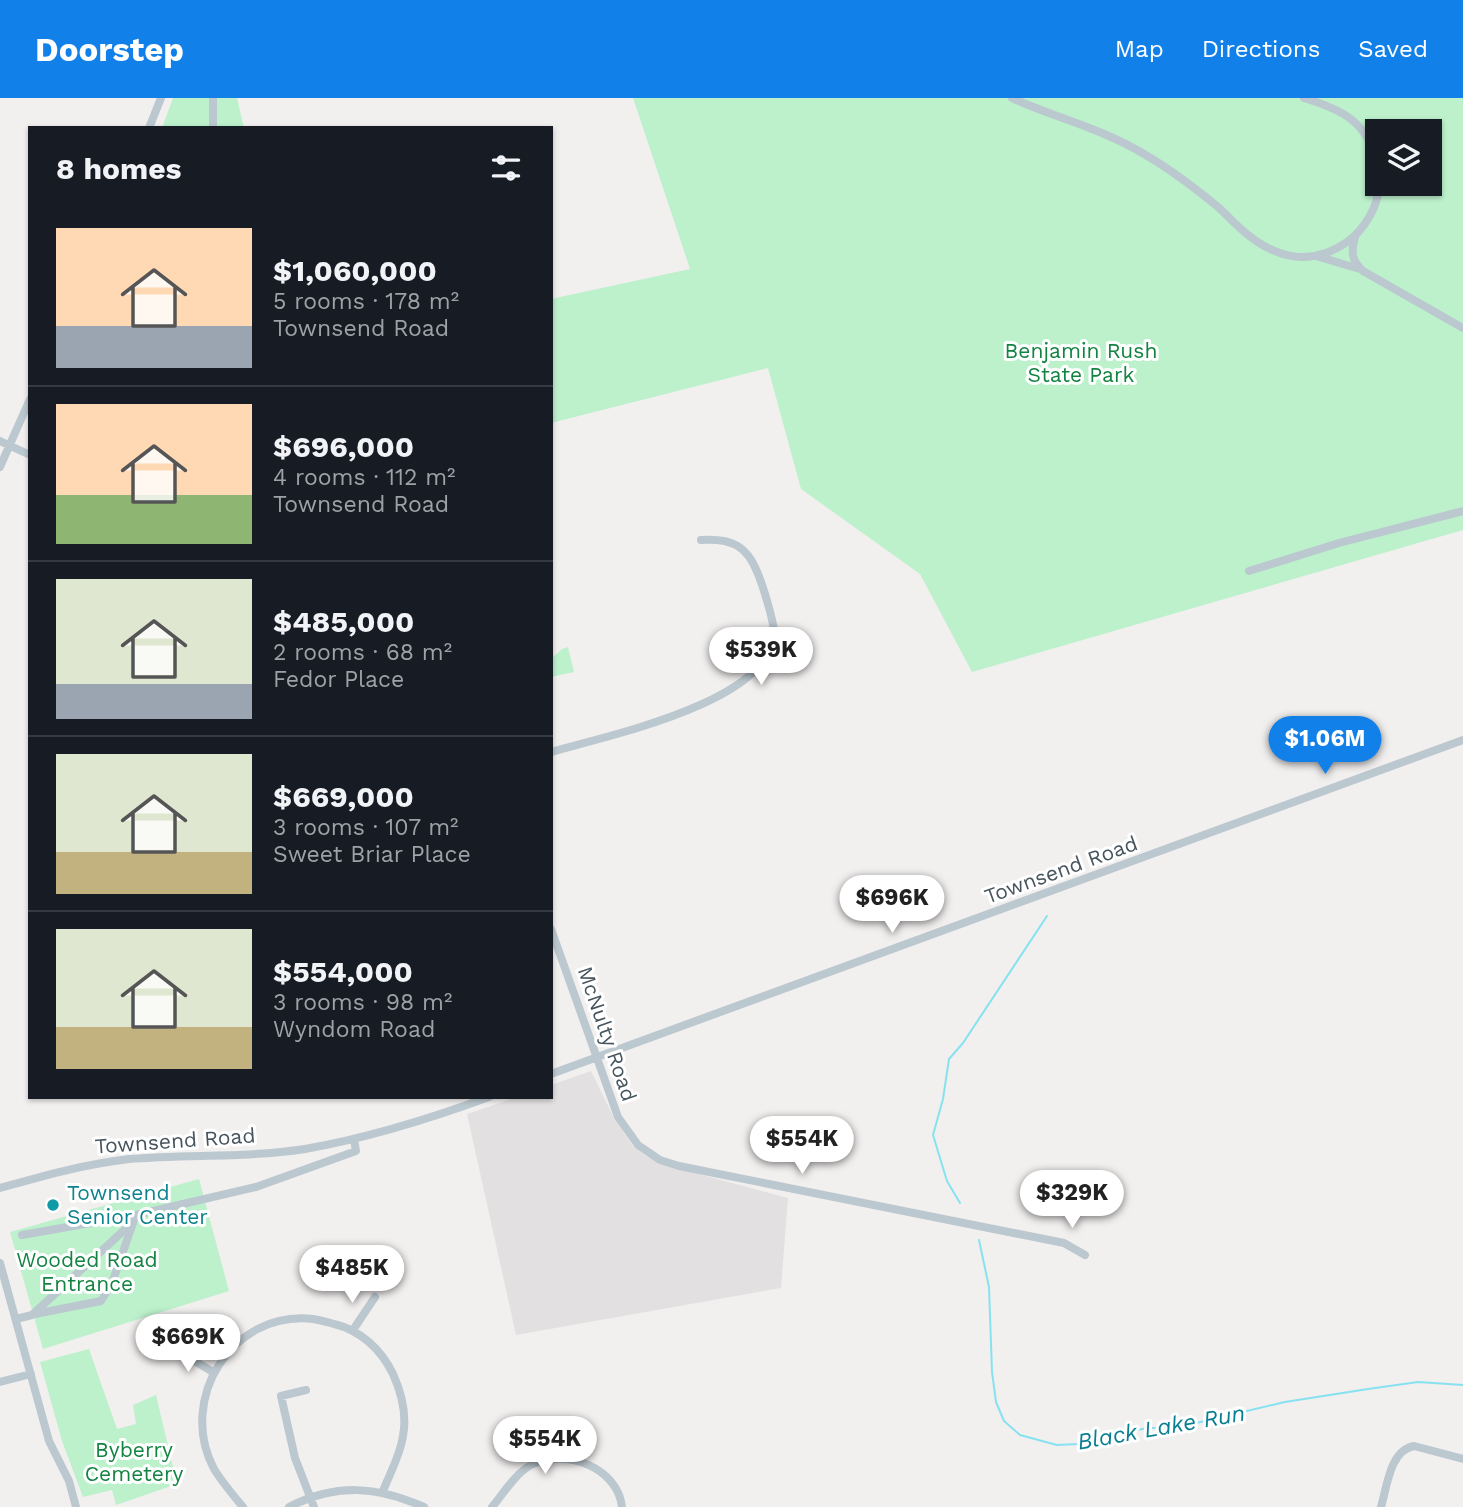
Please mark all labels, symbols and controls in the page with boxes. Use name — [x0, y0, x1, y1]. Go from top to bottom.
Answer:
text: Doorstep — [35, 30, 184, 69]
text: Map — [1115, 35, 1164, 63]
text: Directions — [1202, 35, 1320, 63]
text: Saved — [1358, 35, 1428, 63]
map controls — [1365, 119, 1442, 196]
button: layers — [1365, 119, 1442, 196]
icon: filters — [487, 149, 525, 187]
text: 8 homes — [56, 151, 182, 186]
text: $1,060,000 — [273, 253, 437, 288]
icon: home — [112, 256, 196, 340]
text: 5 rooms · 178 m² — [273, 288, 459, 315]
text: Townsend Road — [273, 315, 449, 342]
park label: Benjamin Rush State Park — [1005, 338, 1157, 387]
text: $696,000 — [273, 429, 414, 464]
icon: home — [112, 432, 196, 516]
text: 4 rooms · 112 m² — [273, 464, 455, 491]
text: Townsend Road — [273, 491, 449, 518]
text: $485,000 — [273, 604, 414, 639]
icon: home — [112, 607, 196, 691]
pin: $539K — [712, 628, 810, 687]
text: $539K — [725, 636, 797, 663]
text: 2 rooms · 68 m² — [273, 639, 452, 666]
text: Fedor Place — [273, 666, 404, 693]
pin: $1.06M — [1268, 716, 1382, 776]
text: $1.06M — [1284, 725, 1366, 752]
text: $669,000 — [273, 779, 414, 814]
icon: home — [112, 782, 196, 866]
text: 3 rooms · 107 m² — [273, 814, 459, 841]
street label: Townsend Road — [981, 830, 1141, 909]
text: Sweet Briar Place — [273, 841, 471, 868]
pin: $696K — [843, 876, 941, 935]
text: $696K — [855, 884, 929, 911]
text: $554,000 — [273, 954, 413, 989]
icon: home — [112, 957, 196, 1041]
street label: McNulty Road — [573, 963, 642, 1105]
text: 3 rooms · 98 m² — [273, 989, 452, 1016]
text: Wyndom Road — [273, 1016, 435, 1043]
pin: $554K — [753, 1116, 851, 1176]
street label: Townsend Road — [94, 1122, 256, 1159]
text: $554K — [766, 1125, 838, 1152]
pin: $329K — [1023, 1170, 1121, 1230]
text: $329K — [1036, 1179, 1108, 1206]
place label: Townsend Senior Center — [67, 1180, 208, 1229]
marker: Townsend Senior Center — [45, 1197, 61, 1213]
pin: $485K — [303, 1246, 401, 1305]
park label: Wooded Road Entrance — [16, 1247, 158, 1296]
text: $485K — [315, 1254, 389, 1281]
pin: $669K — [139, 1314, 237, 1374]
text: $669K — [151, 1323, 225, 1350]
water label: Black Lake Run — [1075, 1399, 1247, 1456]
pin: $554K — [496, 1416, 594, 1476]
text: $554K — [509, 1425, 581, 1452]
park label: Byberry Cemetery — [85, 1437, 183, 1486]

